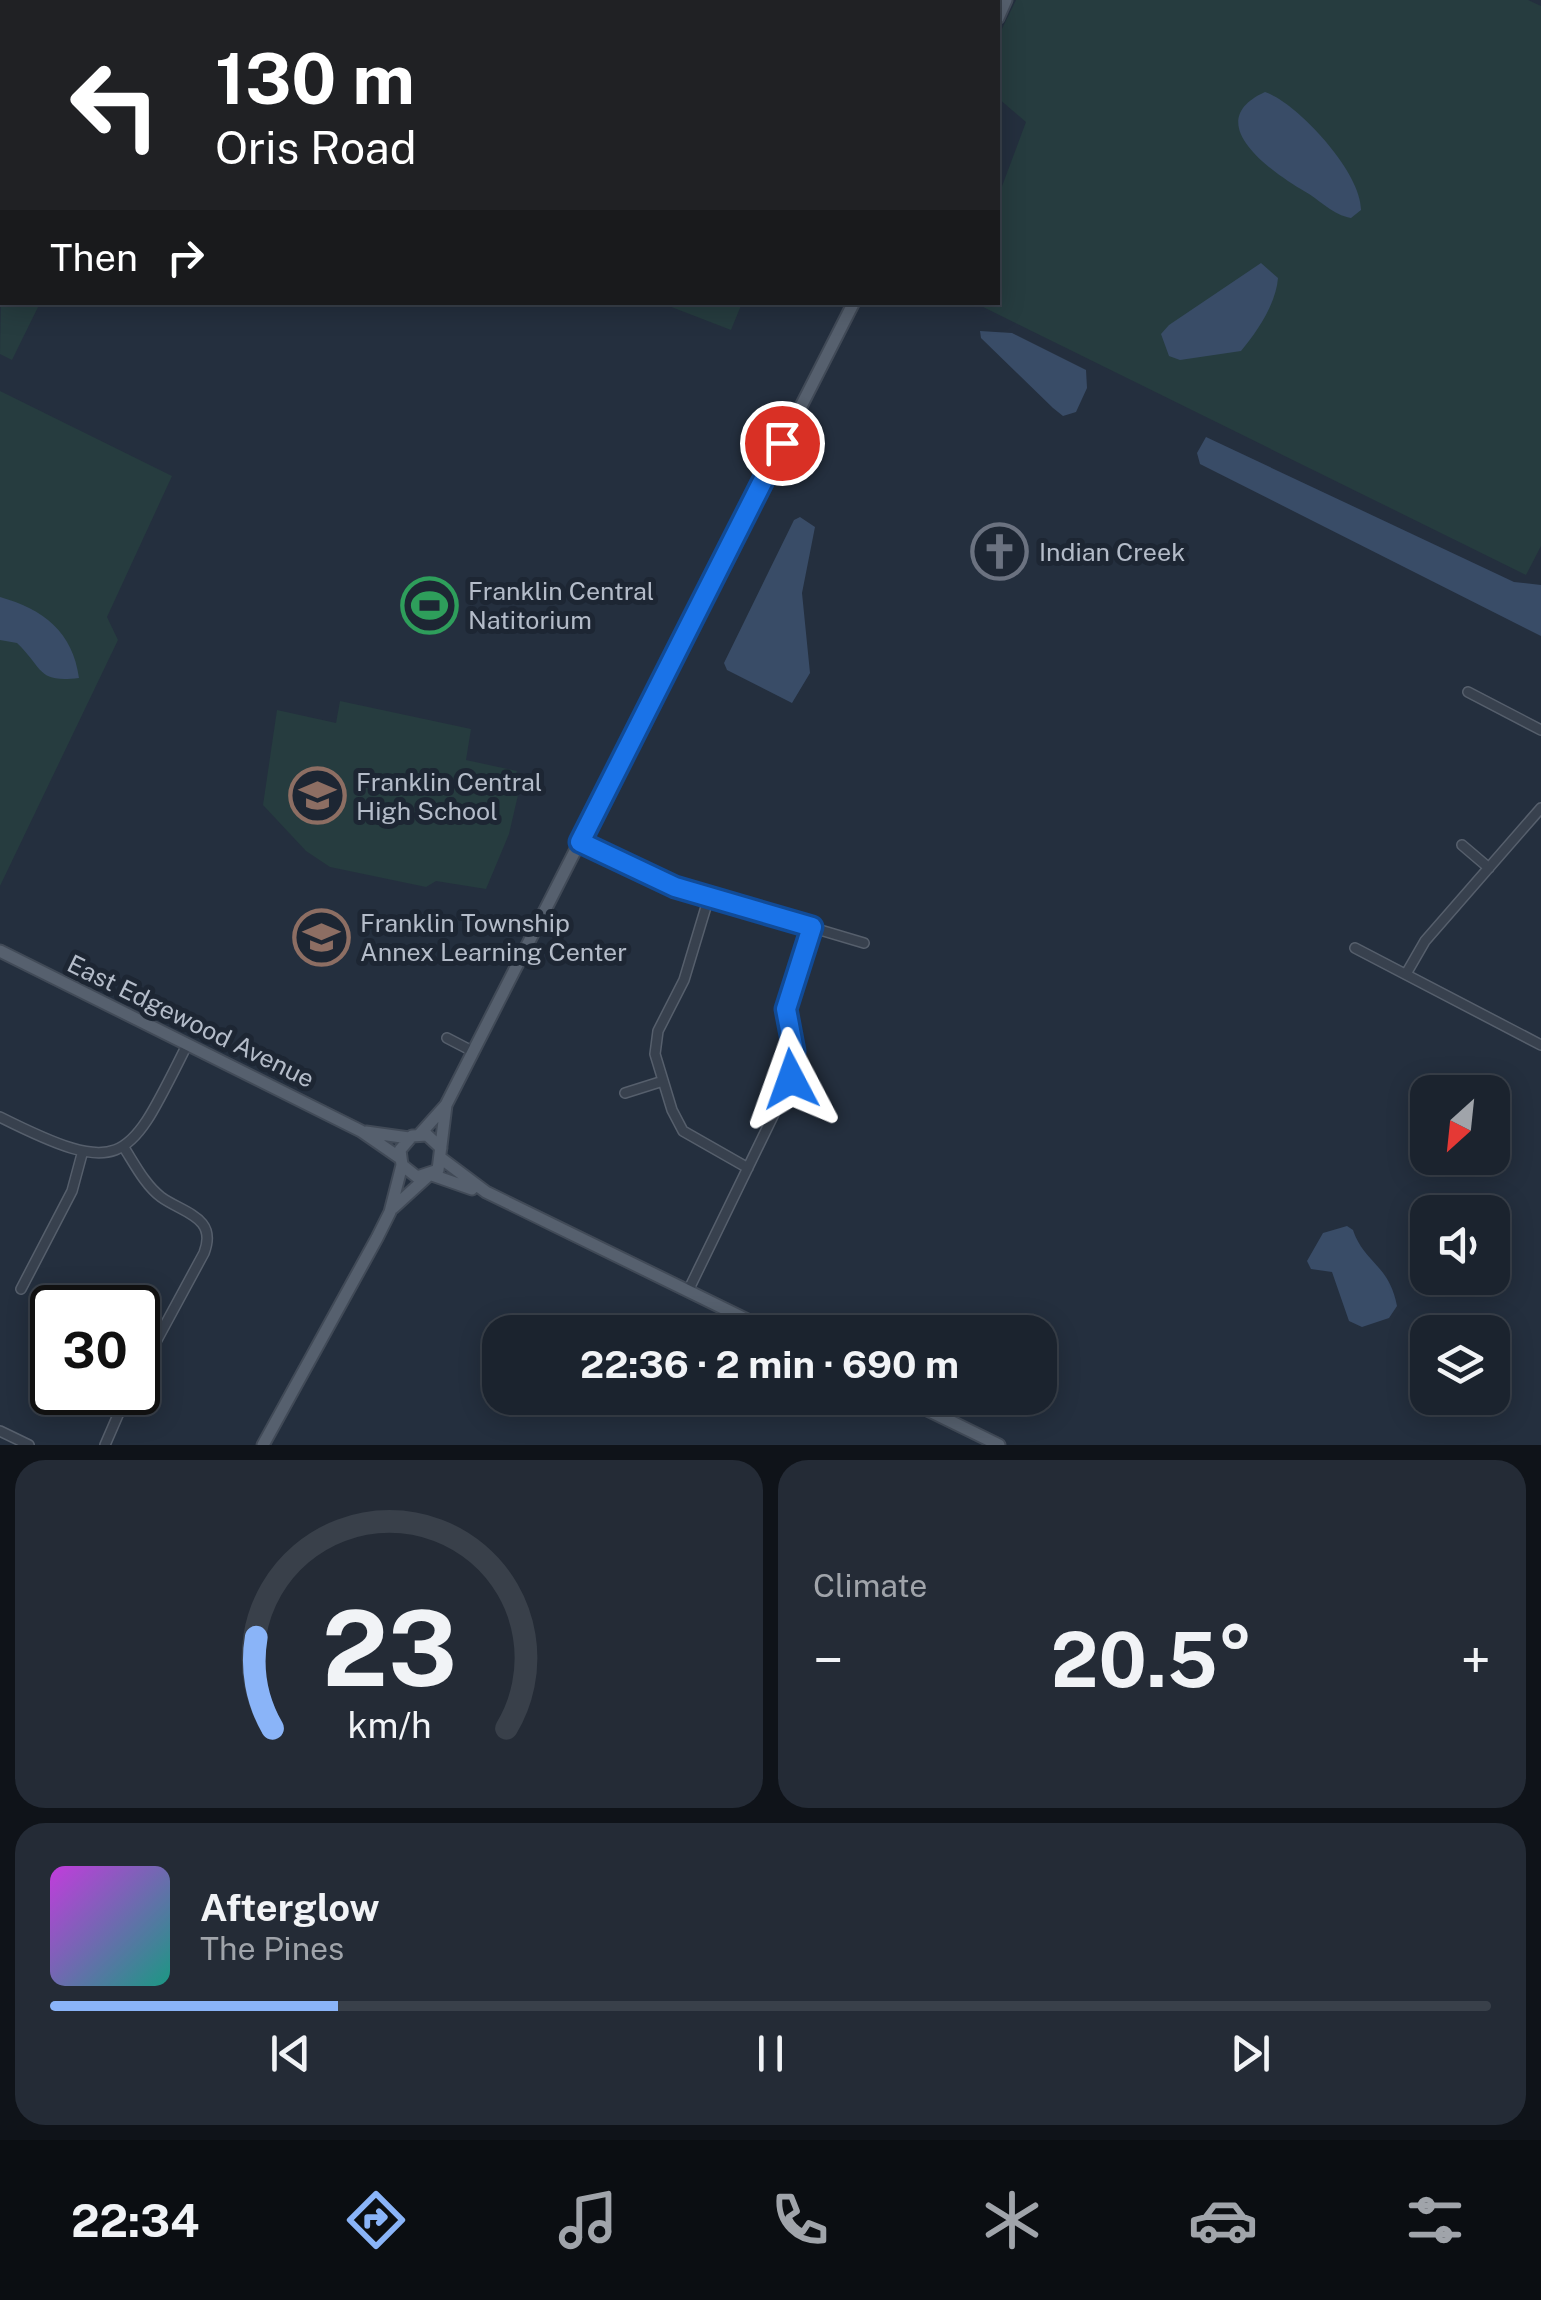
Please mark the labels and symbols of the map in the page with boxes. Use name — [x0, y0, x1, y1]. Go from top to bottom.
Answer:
pin — [740, 401, 825, 486]
church icon: Indian Creek — [970, 522, 1030, 582]
place label: Indian Creek — [1039, 537, 1185, 567]
sports icon: Franklin Central Natitorium — [399, 575, 459, 635]
place label: Franklin Central Natitorium — [468, 576, 654, 635]
school or university icon: Franklin Central High School — [287, 766, 347, 826]
place label: Franklin Central High School — [356, 767, 542, 826]
school or university icon: Franklin Township Annex Learning Center — [291, 907, 351, 967]
place label: Franklin Township Annex Learning Center — [360, 908, 627, 967]
street label: East Edgewood Avenue — [63, 948, 319, 1094]
position arrow — [739, 1027, 843, 1131]
north arrow — [1410, 1075, 1510, 1175]
speed limit sign: 30 — [30, 1285, 160, 1415]

